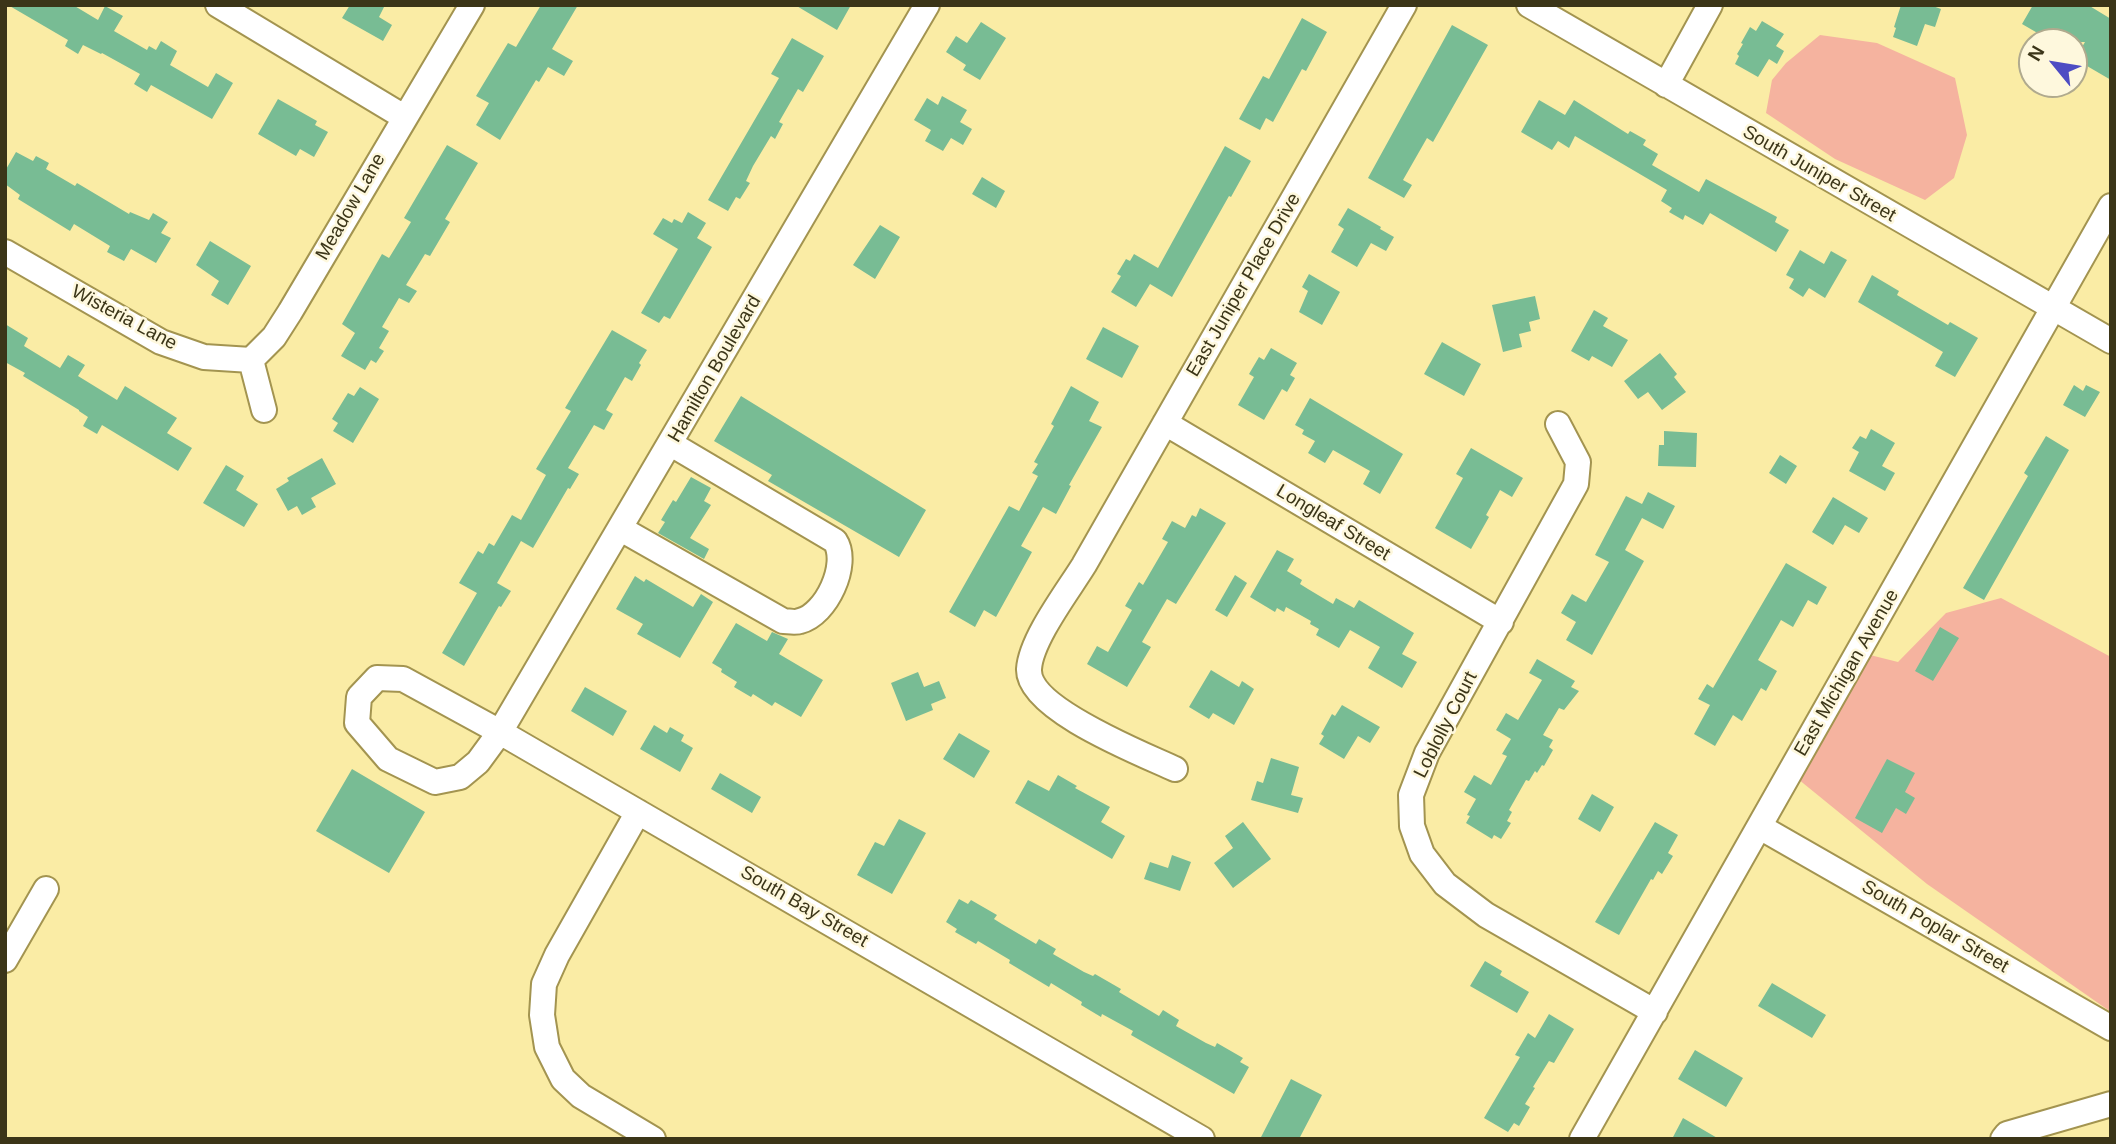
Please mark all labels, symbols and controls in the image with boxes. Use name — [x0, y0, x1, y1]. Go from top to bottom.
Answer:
north arrow — [2018, 28, 2088, 98]
text: N — [2024, 42, 2049, 64]
street label: South Juniper Street — [1738, 121, 1900, 227]
street label: Meadow Lane — [311, 150, 391, 264]
street label: East Juniper Place Drive — [1182, 189, 1306, 381]
street label: Wisteria Lane — [67, 281, 181, 355]
street label: Hamilton Boulevard — [664, 292, 766, 446]
street label: Longleaf Street — [1272, 480, 1394, 566]
street label: East Michigan Avenue — [1790, 586, 1904, 760]
street label: Loblolly Court — [1409, 668, 1483, 782]
street label: South Bay Street — [736, 861, 872, 953]
street label: South Poplar Street — [1857, 876, 2013, 978]

